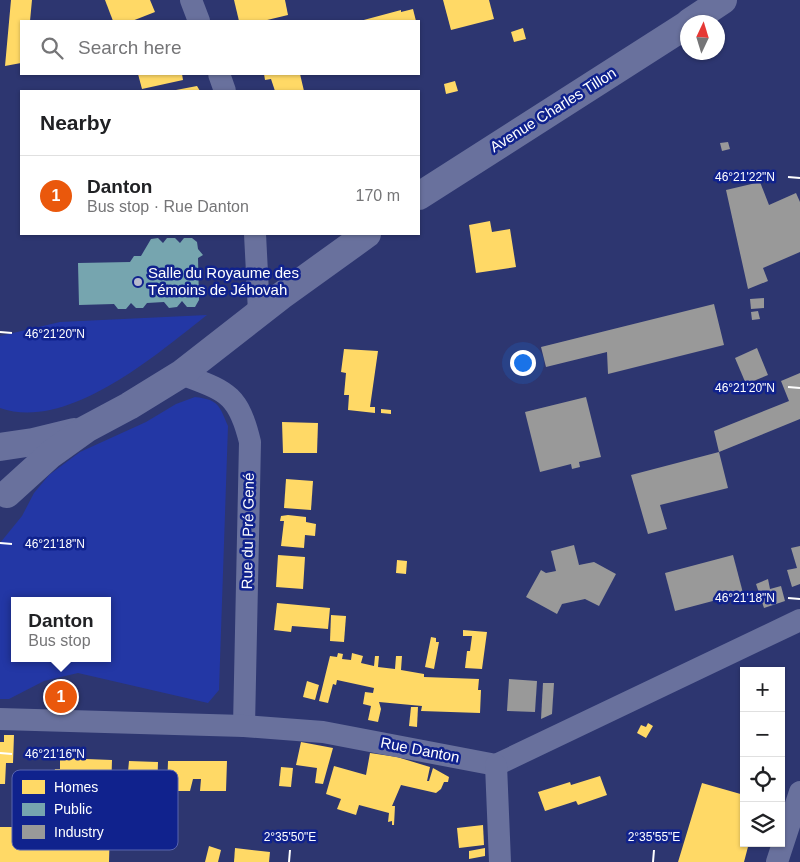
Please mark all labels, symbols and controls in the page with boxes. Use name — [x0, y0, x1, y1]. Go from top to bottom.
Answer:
north arrow — [680, 15, 725, 60]
search box — [20, 20, 420, 75]
icon: search — [38, 34, 66, 62]
text: Search here — [78, 37, 182, 58]
street label: Avenue Charles Tillon — [486, 64, 619, 155]
text: Nearby — [40, 111, 111, 134]
text: 46°21'22"N — [715, 170, 775, 184]
text: Danton — [87, 176, 152, 197]
text: 1 — [52, 187, 60, 204]
text: 170 m — [356, 187, 400, 204]
text: Bus stop · Rue Danton — [87, 198, 249, 215]
place label: Salle du Royaume des Témoins de Jéhovah — [148, 264, 299, 298]
marker: Salle du Royaume des Témoins de Jéhovah — [132, 276, 144, 288]
text: 46°21'20"N — [25, 327, 85, 341]
your location — [510, 350, 536, 376]
text: 46°21'20"N — [715, 381, 775, 395]
street label: Rue du Pré Gené — [238, 472, 257, 590]
text: 46°21'18"N — [25, 537, 85, 551]
text: 46°21'18"N — [715, 591, 775, 605]
popup — [11, 597, 111, 662]
text: Danton — [28, 610, 94, 631]
text: Bus stop — [28, 632, 91, 649]
map controls — [740, 667, 785, 847]
button: + — [740, 667, 785, 712]
pin: 1 — [45, 678, 77, 716]
button: − — [740, 712, 785, 757]
street label: Rue Danton — [379, 734, 461, 765]
text: 46°21'16"N — [25, 747, 85, 761]
button: locate — [740, 757, 785, 802]
legend — [12, 770, 178, 850]
text: Homes — [54, 779, 98, 795]
text: Public — [54, 801, 92, 817]
button: layers — [740, 802, 785, 847]
text: Industry — [54, 824, 104, 840]
text: 2°35'50"E — [264, 830, 316, 844]
text: 2°35'55"E — [628, 830, 680, 844]

